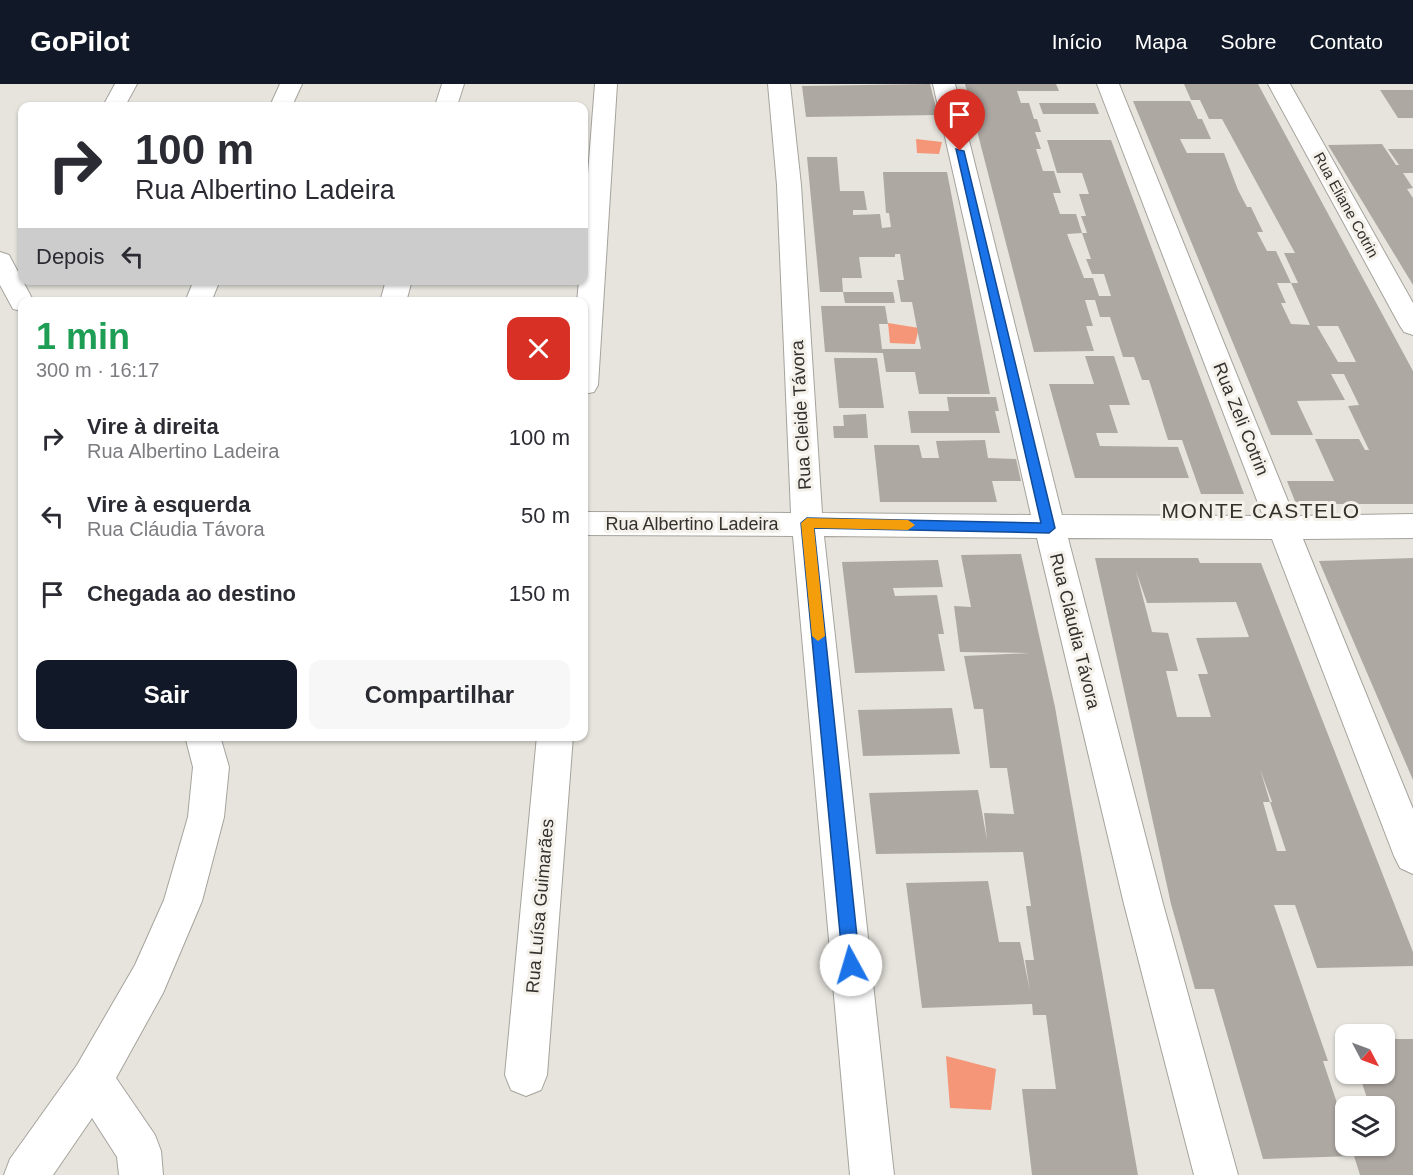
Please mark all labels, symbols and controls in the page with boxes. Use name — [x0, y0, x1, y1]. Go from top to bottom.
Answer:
text: GoPilot — [30, 26, 130, 57]
text: Início — [1052, 30, 1102, 53]
text: Mapa — [1135, 30, 1187, 53]
text: Sobre — [1220, 30, 1276, 53]
text: Contato — [1309, 30, 1383, 53]
pin — [934, 89, 985, 151]
icon: arrive — [943, 98, 976, 131]
icon: right — [36, 126, 114, 204]
text: 100 m — [135, 126, 254, 173]
street label: Rua Eliane Cotrin — [1311, 149, 1382, 260]
text: Rua Albertino Ladeira — [135, 175, 395, 205]
icon: left — [116, 240, 149, 273]
text: Depois — [36, 244, 104, 269]
text: 1 min — [36, 316, 130, 357]
button: close — [507, 317, 570, 380]
street label: Rua Cleide Távora — [787, 339, 815, 490]
text: 300 m · 16:17 — [36, 359, 159, 381]
street label: Rua Zeli Cotrin — [1209, 360, 1273, 478]
text: Vire à direita — [87, 414, 219, 439]
icon: right — [36, 422, 69, 455]
text: 100 m — [509, 425, 570, 450]
text: Rua Albertino Ladeira — [87, 440, 279, 462]
text: Vire à esquerda — [87, 492, 250, 517]
district label: MONTE CASTELO — [1161, 499, 1361, 522]
icon: left — [36, 500, 69, 533]
text: 50 m — [521, 503, 570, 528]
street label: Rua Albertino Ladeira — [605, 514, 780, 534]
text: Rua Cláudia Távora — [87, 518, 265, 540]
street label: Rua Cláudia Távora — [1046, 551, 1104, 712]
icon: arrive — [36, 578, 69, 611]
text: Chegada ao destino — [87, 581, 296, 606]
text: 150 m — [509, 581, 570, 606]
button: Sair — [36, 660, 297, 729]
button: Compartilhar — [309, 660, 570, 729]
street label: Rua Luísa Guimarães — [522, 818, 558, 994]
position arrow — [819, 933, 883, 997]
north arrow — [1335, 1024, 1395, 1084]
map controls — [1335, 1024, 1395, 1156]
button: layers — [1335, 1096, 1395, 1156]

